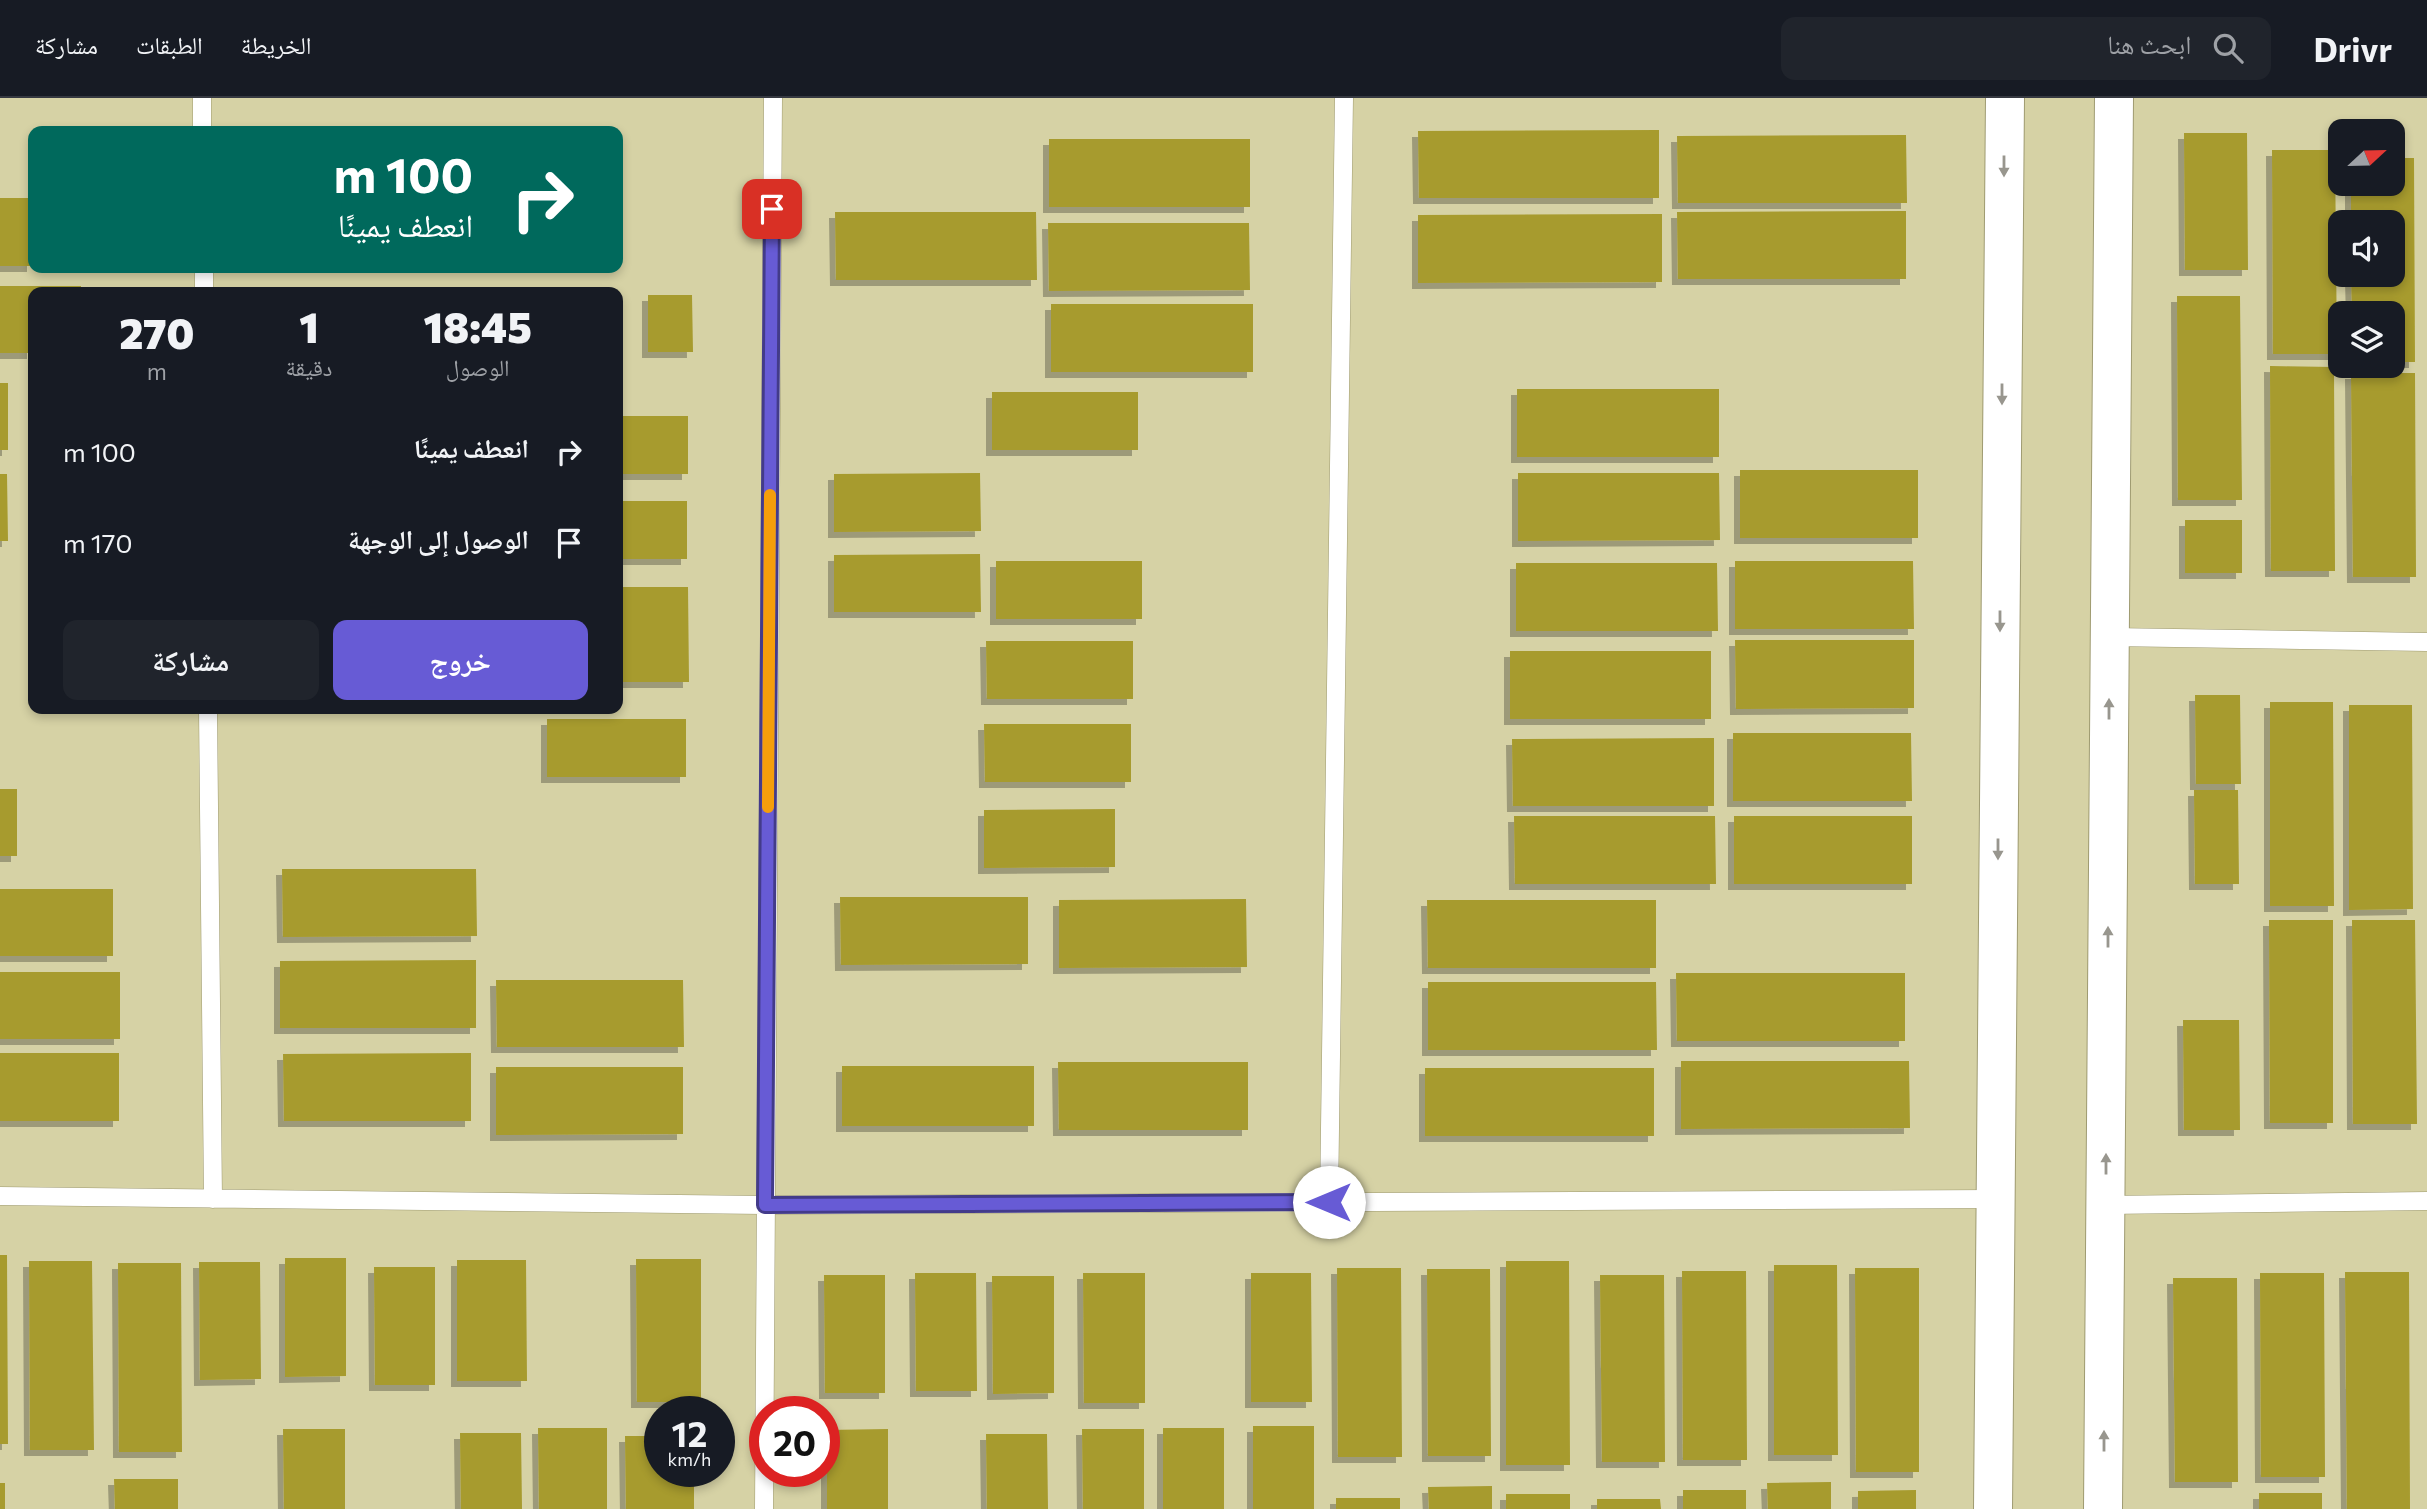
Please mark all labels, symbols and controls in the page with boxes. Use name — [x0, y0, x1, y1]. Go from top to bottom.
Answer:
search box — [1781, 17, 2271, 80]
text: ابحث هنا — [2107, 28, 2191, 59]
text: Drivr — [2313, 28, 2392, 69]
icon: search — [2209, 29, 2247, 67]
text: مشاركة — [35, 30, 98, 59]
text: الطبقات — [136, 30, 203, 59]
text: الخريطة — [241, 30, 311, 59]
north arrow — [2328, 119, 2404, 196]
map controls — [2328, 119, 2405, 378]
text: 100 m — [334, 143, 473, 203]
icon: right — [497, 154, 588, 245]
one-way arrow — [1998, 155, 2010, 177]
pin — [742, 179, 802, 239]
icon: arrive — [753, 190, 791, 228]
text: انعطف يمينًا — [338, 204, 473, 244]
button: sound — [2328, 210, 2405, 287]
text: 1 — [299, 300, 319, 352]
text: 18:45 — [423, 300, 532, 352]
button: layers — [2328, 301, 2405, 378]
text: 270 — [119, 306, 195, 358]
text: دقيقة — [286, 353, 332, 381]
text: الوصول — [446, 353, 510, 381]
text: m — [147, 357, 167, 385]
one-way arrow — [1996, 383, 2008, 405]
text: انعطف يمينًا — [414, 432, 529, 463]
icon: right — [550, 433, 588, 471]
text: 100 m — [63, 436, 136, 467]
text: الوصول إلى الوجهة — [348, 523, 529, 554]
icon: arrive — [550, 524, 588, 562]
text: 170 m — [63, 527, 132, 558]
one-way arrow — [1994, 610, 2006, 632]
button: مشاركة — [63, 620, 319, 700]
button: خروج — [333, 620, 588, 700]
one-way arrow — [2104, 698, 2115, 720]
one-way arrow — [1992, 838, 2004, 860]
one-way arrow — [2102, 926, 2113, 948]
one-way arrow — [2100, 1153, 2112, 1175]
position arrow — [1292, 1165, 1366, 1239]
speed limit sign: 20 — [749, 1396, 840, 1487]
text: 12 — [672, 1411, 707, 1454]
one-way arrow — [2098, 1430, 2109, 1452]
text: km/h — [668, 1448, 711, 1470]

